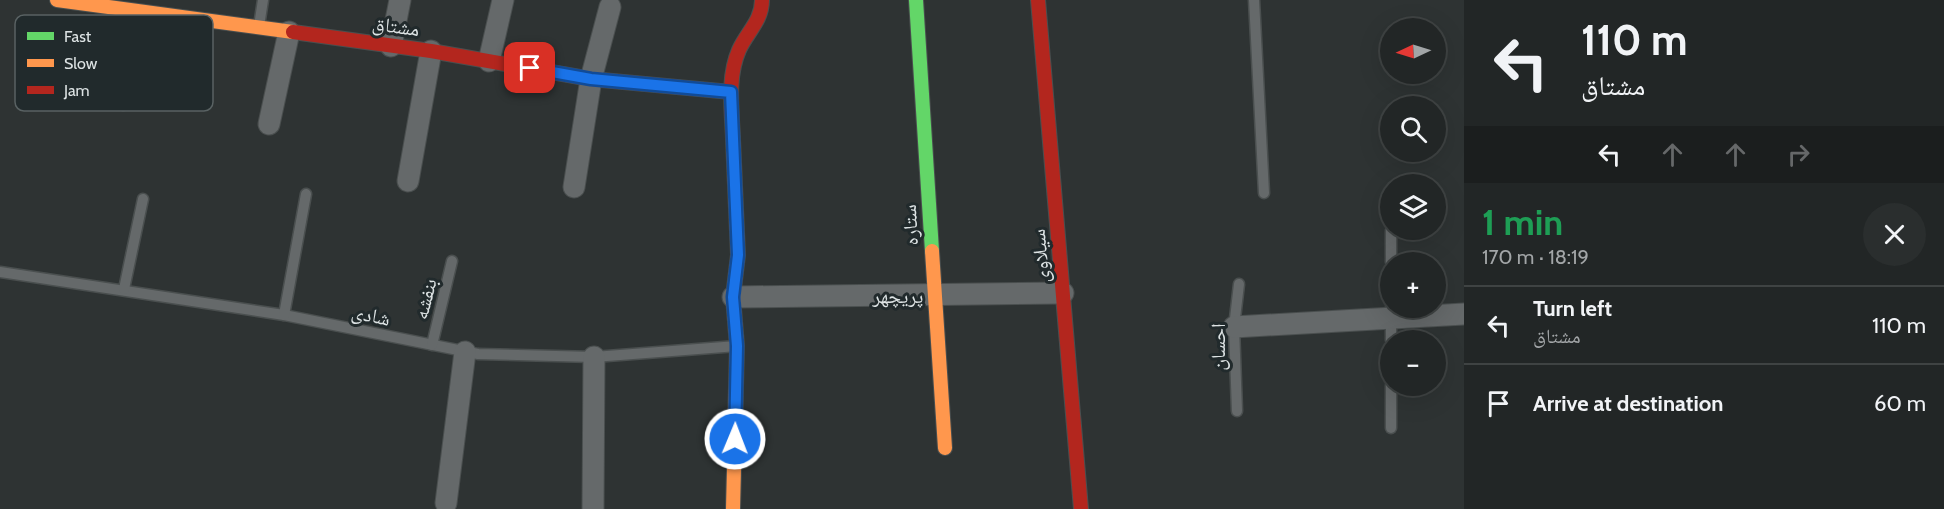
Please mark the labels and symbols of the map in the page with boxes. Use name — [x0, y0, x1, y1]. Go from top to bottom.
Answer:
street label: مشتاق — [371, 11, 421, 41]
legend — [15, 15, 213, 111]
north arrow — [1380, 18, 1446, 84]
text: Fast — [64, 27, 92, 46]
pin — [504, 42, 555, 93]
text: Slow — [64, 54, 98, 73]
text: Jam — [63, 81, 90, 100]
street label: ستاره — [897, 204, 923, 246]
street label: سیلاوی — [1026, 228, 1054, 284]
street label: بنفشه — [408, 276, 442, 322]
street label: پریچهر — [872, 284, 924, 308]
street label: شادی — [349, 299, 393, 331]
street label: احسان — [1206, 323, 1230, 371]
position arrow — [703, 407, 767, 471]

